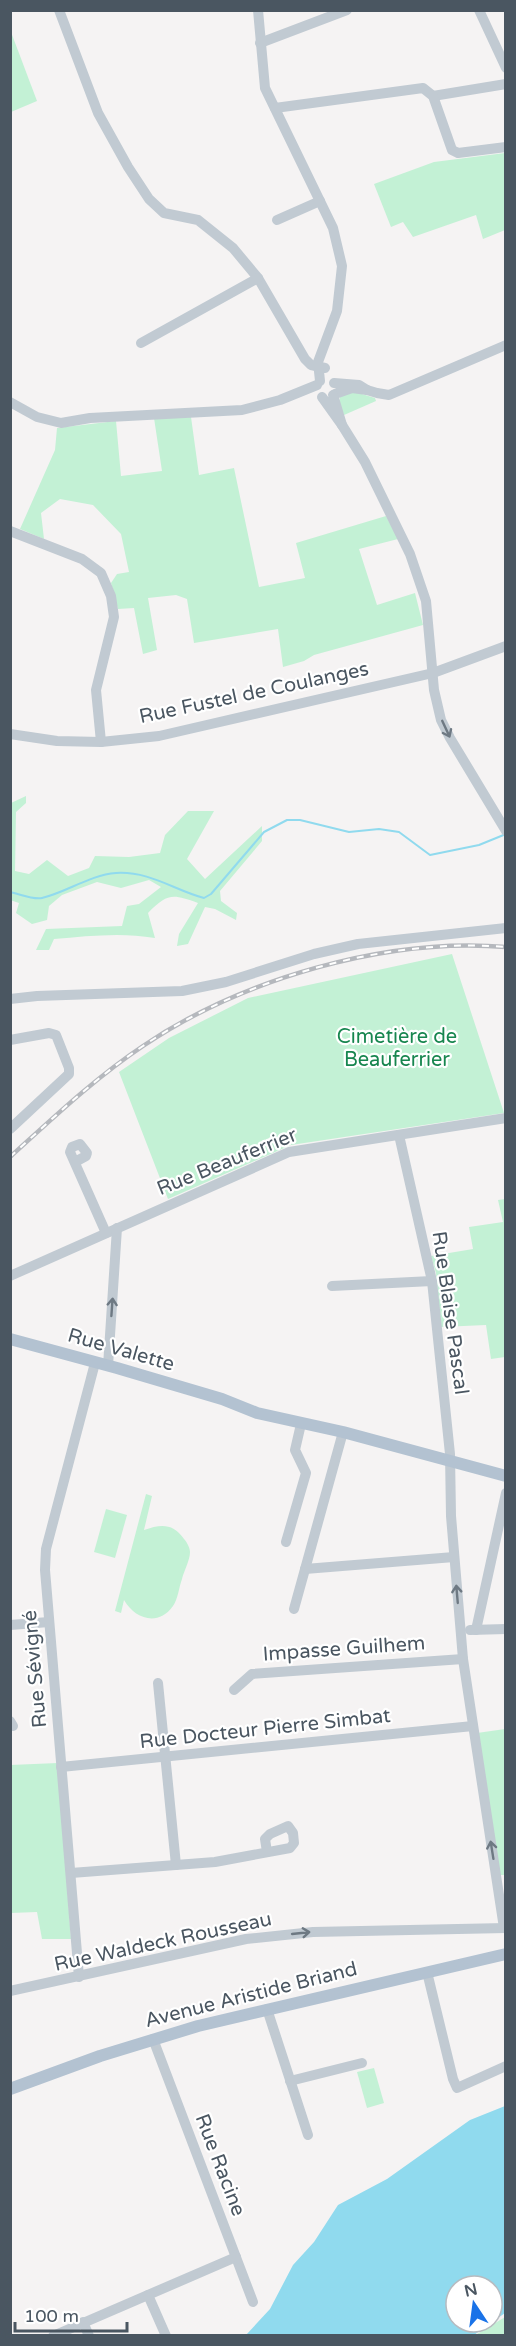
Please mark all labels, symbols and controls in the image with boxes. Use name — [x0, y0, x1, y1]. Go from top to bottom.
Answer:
street label: Rue Fustel de Coulanges — [137, 657, 371, 729]
one-way arrow — [440, 720, 452, 738]
park label: Cimetière de Beauferrier — [337, 1025, 457, 1072]
street label: Rue Beauferrier — [153, 1123, 301, 1201]
street label: Rue Blaise Pascal — [427, 1230, 473, 1396]
one-way arrow — [106, 1298, 117, 1318]
street label: Rue Valette — [65, 1323, 177, 1377]
one-way arrow — [451, 1585, 462, 1604]
street label: Rue Sévigné — [18, 1609, 52, 1729]
street label: Impasse Guilhem — [262, 1631, 426, 1667]
street label: Rue Docteur Pierre Simbat — [138, 1704, 392, 1754]
one-way arrow — [486, 1840, 497, 1860]
street label: Rue Waldeck Rousseau — [52, 1907, 274, 1977]
one-way arrow — [290, 1927, 310, 1938]
street label: Avenue Aristide Briand — [142, 1957, 360, 2033]
street label: Rue Racine — [190, 2110, 250, 2220]
north arrow — [444, 2274, 504, 2334]
text: N — [462, 2279, 479, 2302]
scale bar — [15, 2295, 128, 2333]
text: 100 m — [24, 2305, 79, 2327]

